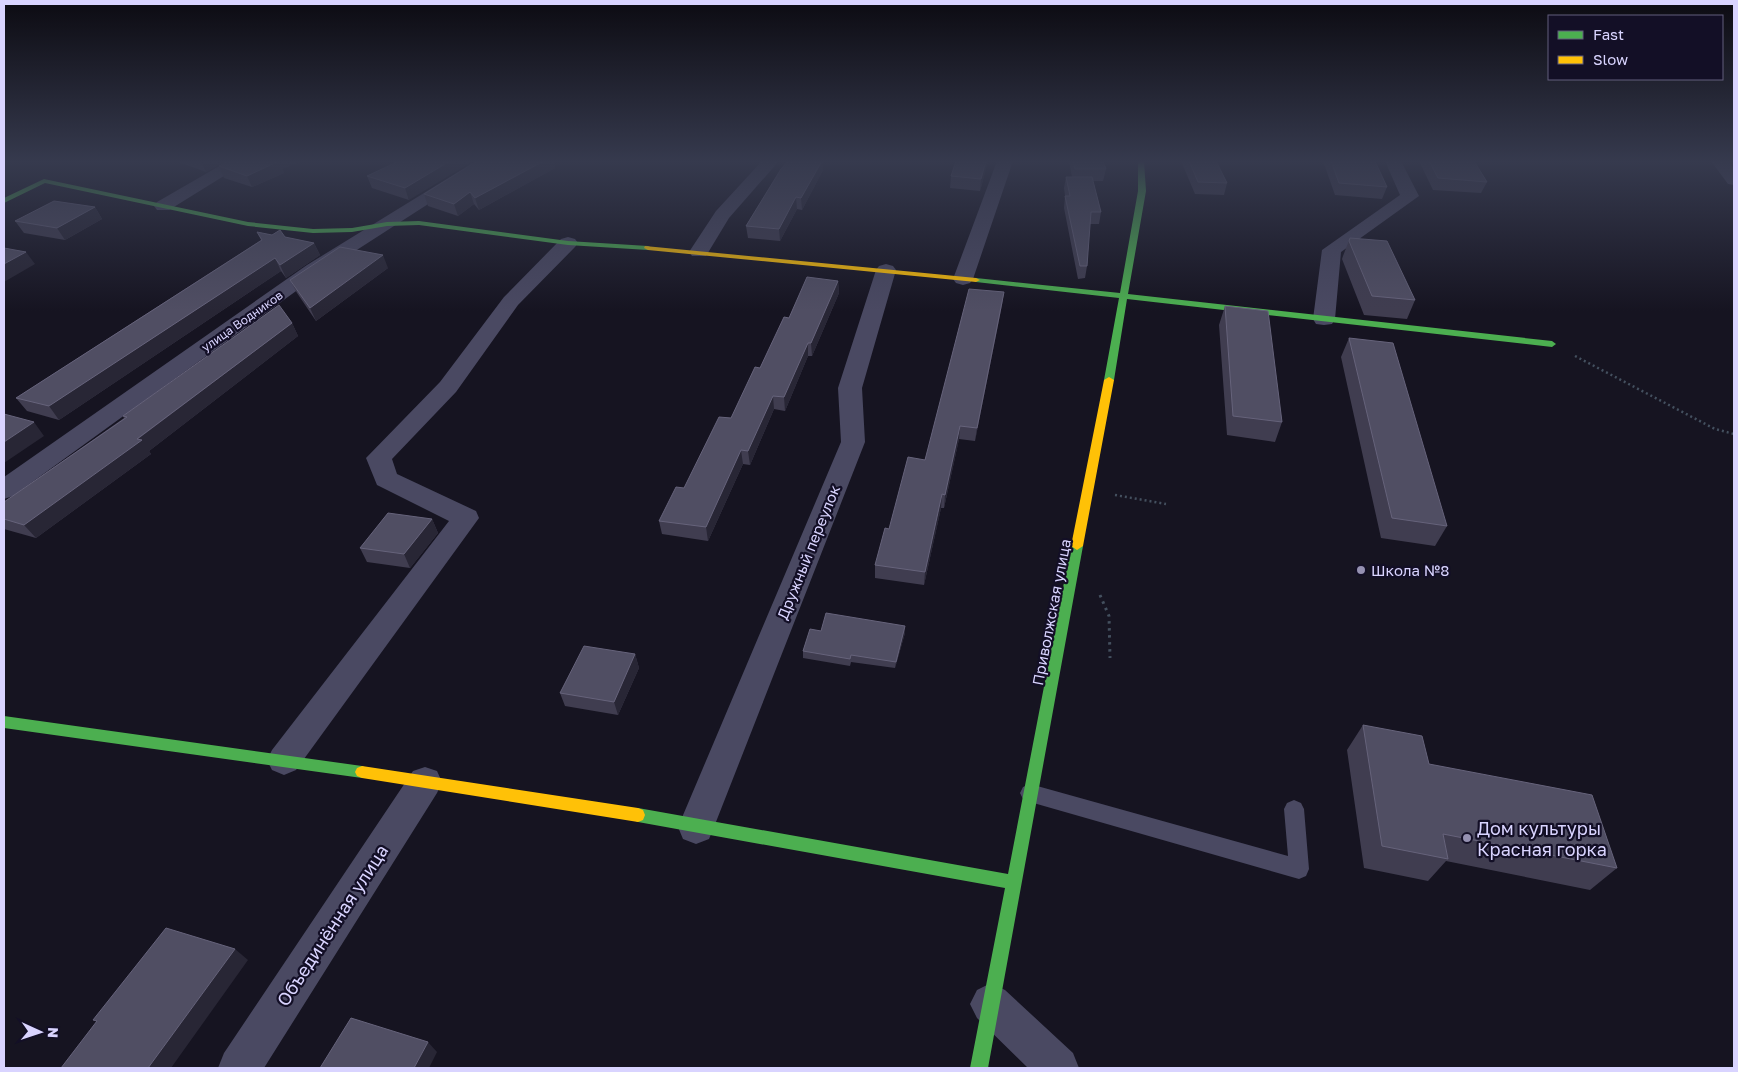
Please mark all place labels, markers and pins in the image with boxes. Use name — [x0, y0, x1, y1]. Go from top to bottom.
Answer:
place label: Школа №8 — [1371, 561, 1449, 579]
marker: Школа №8 — [1355, 564, 1367, 576]
place label: Дом культуры Красная горка — [1477, 817, 1607, 860]
marker: Дом культуры Красная горка — [1461, 832, 1473, 844]

